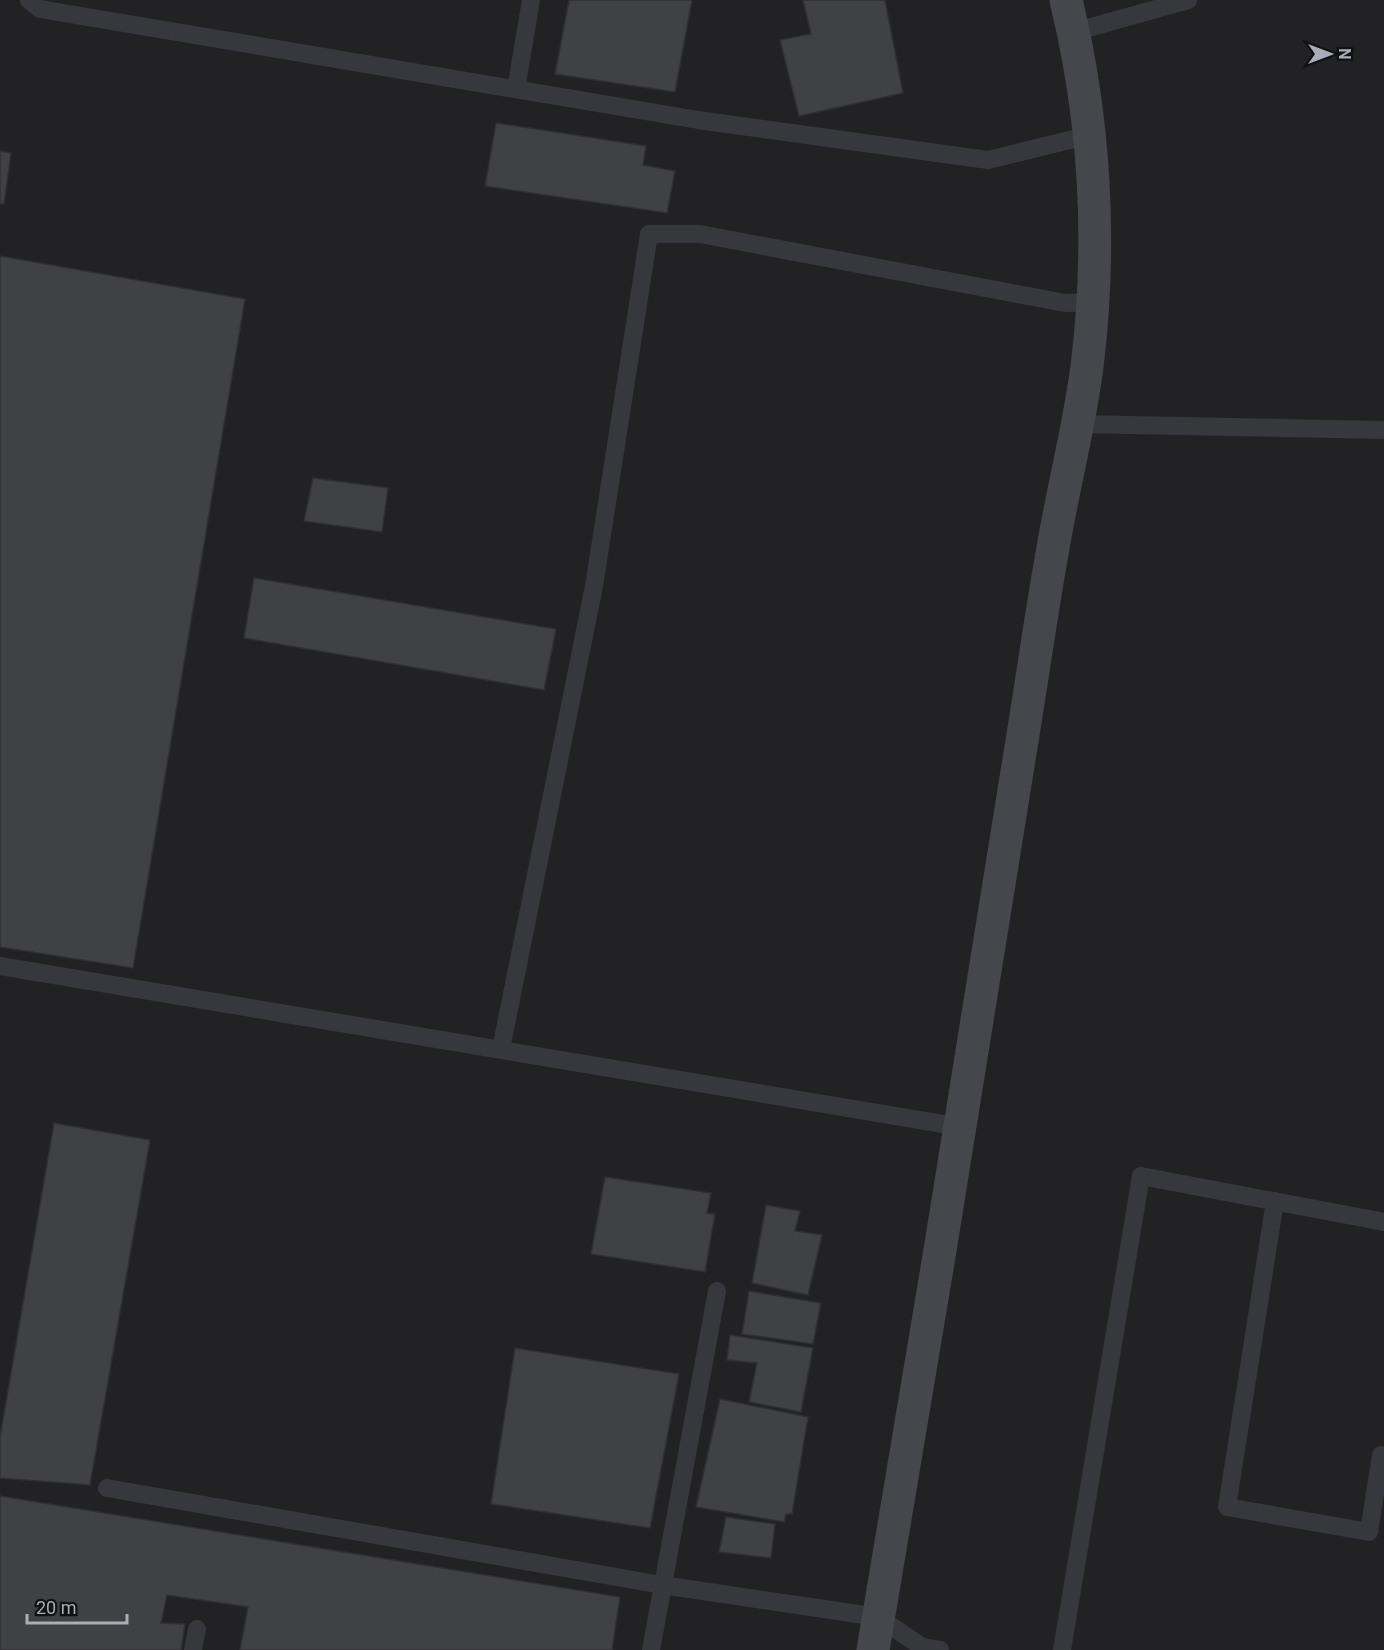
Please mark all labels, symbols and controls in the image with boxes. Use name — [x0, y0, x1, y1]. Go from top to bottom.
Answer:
north arrow — [1300, 24, 1360, 84]
text: N — [1335, 48, 1354, 60]
scale bar — [27, 1587, 128, 1625]
text: 20 m — [36, 1597, 76, 1618]

